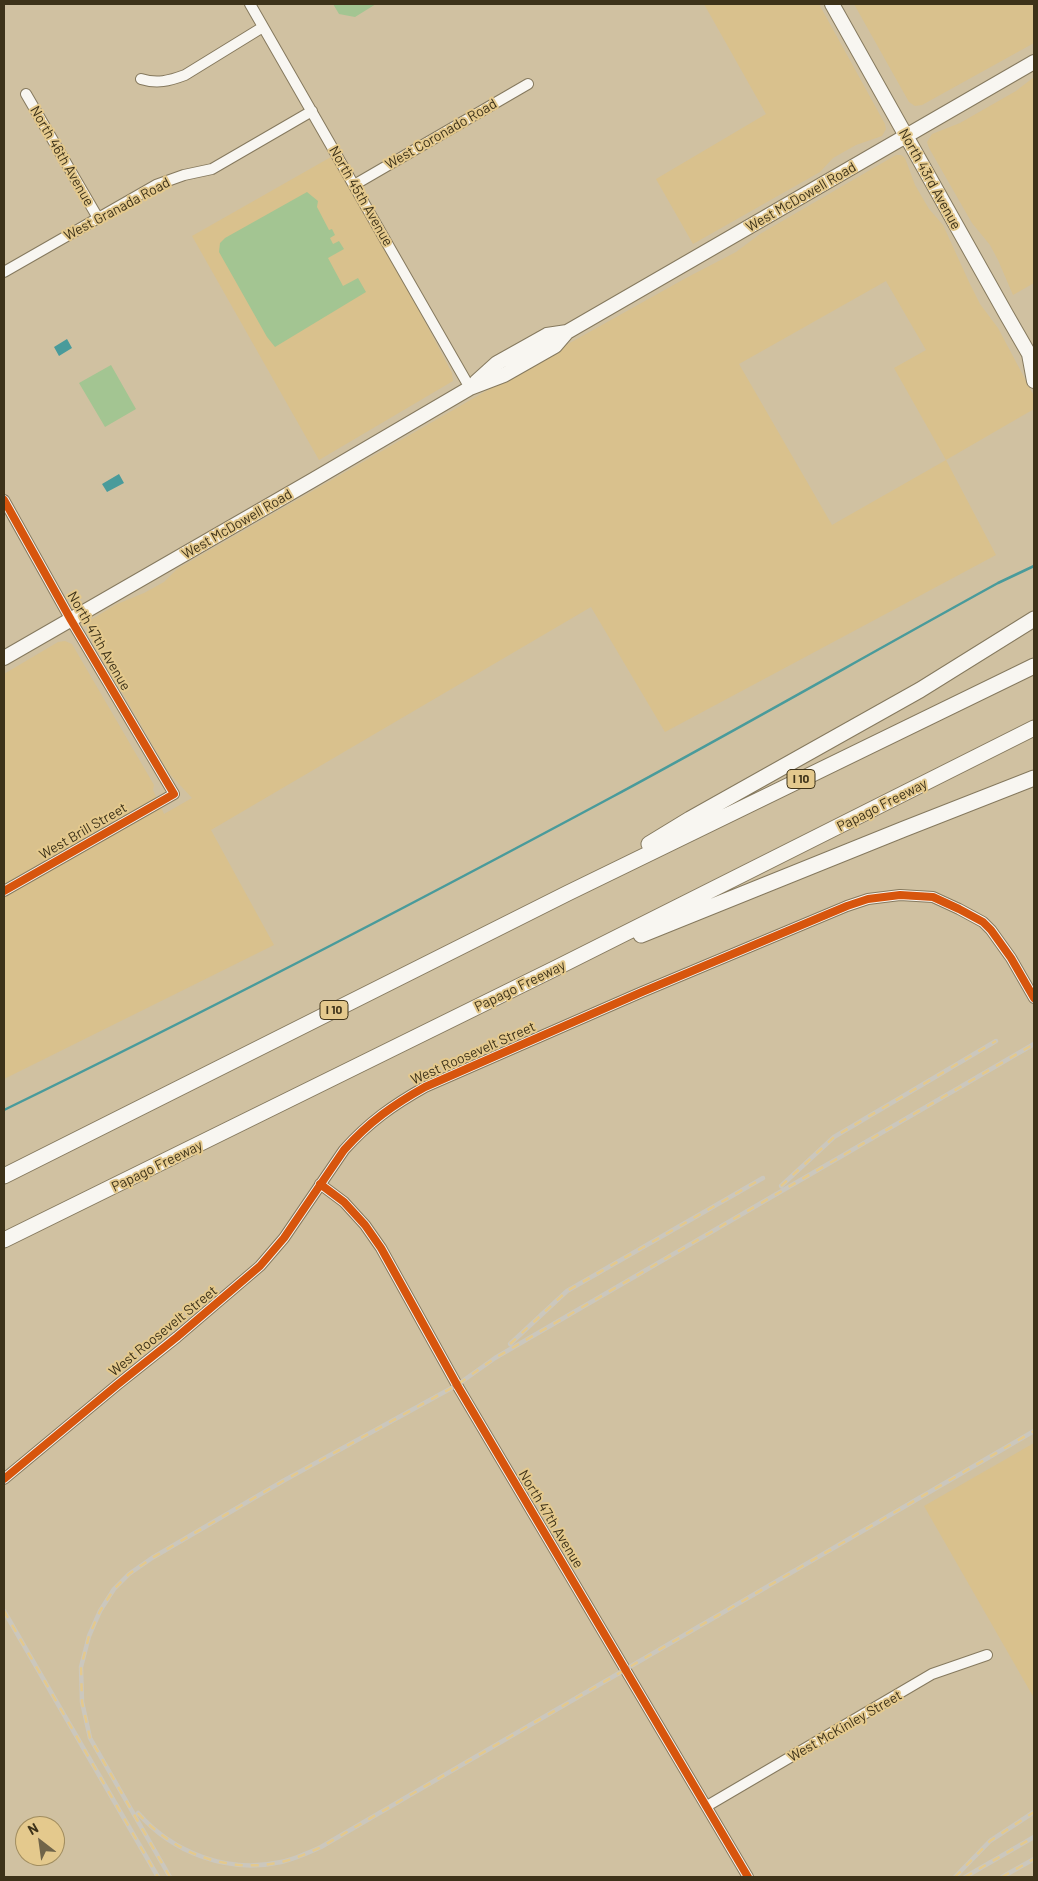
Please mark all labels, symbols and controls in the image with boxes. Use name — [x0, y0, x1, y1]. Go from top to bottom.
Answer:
street label: West Coronado Road — [382, 95, 500, 173]
street label: North 46th Avenue — [27, 103, 97, 209]
street label: North 43rd Avenue — [895, 126, 965, 232]
street label: North 45th Avenue — [326, 143, 396, 249]
street label: West McDowell Road — [743, 159, 859, 235]
street label: West Granada Road — [61, 174, 173, 244]
street label: West McDowell Road — [179, 486, 295, 562]
street label: North 47th Avenue — [64, 588, 134, 694]
road number: I 10 — [787, 770, 815, 789]
street label: Papago Freeway — [834, 775, 930, 835]
street label: West Brill Street — [36, 799, 130, 863]
street label: Papago Freeway — [472, 957, 568, 1015]
road number: I 10 — [320, 1000, 348, 1020]
street label: West Roosevelt Street — [408, 1018, 538, 1088]
street label: Papago Freeway — [109, 1137, 205, 1195]
street label: West Roosevelt Street — [105, 1282, 221, 1380]
street label: North 47th Avenue — [515, 1467, 587, 1571]
street label: West McKinley Street — [785, 1687, 905, 1765]
north arrow — [15, 1816, 65, 1866]
text: N — [24, 1819, 41, 1838]

